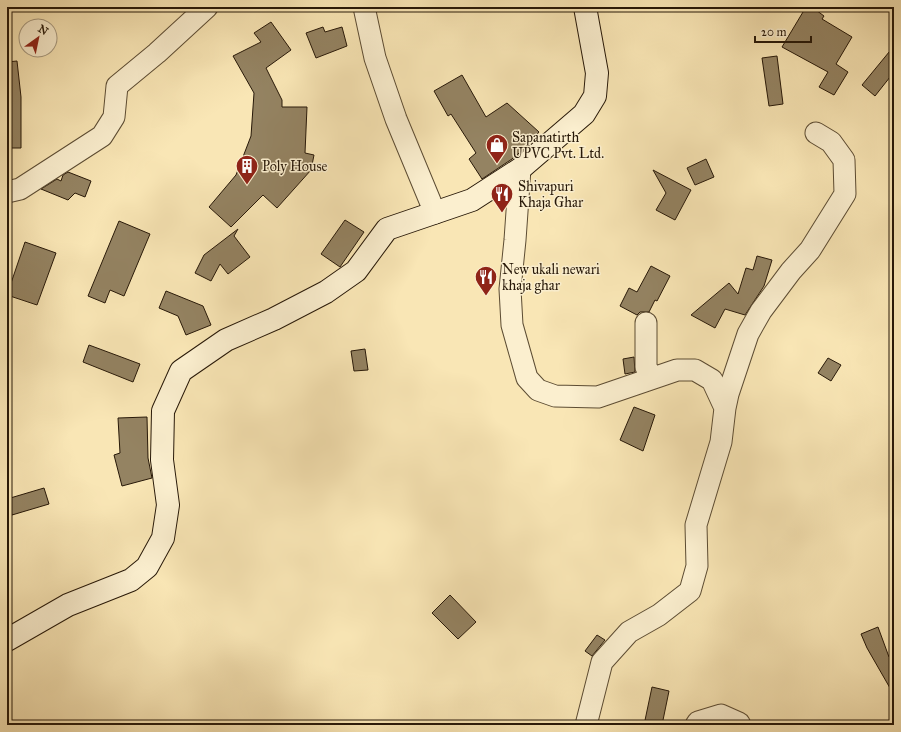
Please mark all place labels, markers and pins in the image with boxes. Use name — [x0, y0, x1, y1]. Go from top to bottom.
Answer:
place label: Sapanatirth UPVC Pvt. Ltd. — [512, 129, 604, 162]
shop icon: Sapanatirth UPVC Pvt. Ltd. — [484, 132, 510, 165]
building icon: Poly House — [234, 153, 260, 186]
place label: Poly House — [262, 158, 328, 175]
place label: Shivapuri Khaja Ghar — [518, 178, 584, 211]
restaurant icon: Shivapuri Khaja Ghar — [489, 181, 515, 214]
place label: New ukali newari khaja ghar — [502, 261, 600, 294]
restaurant icon: New ukali newari khaja ghar — [473, 264, 499, 297]

